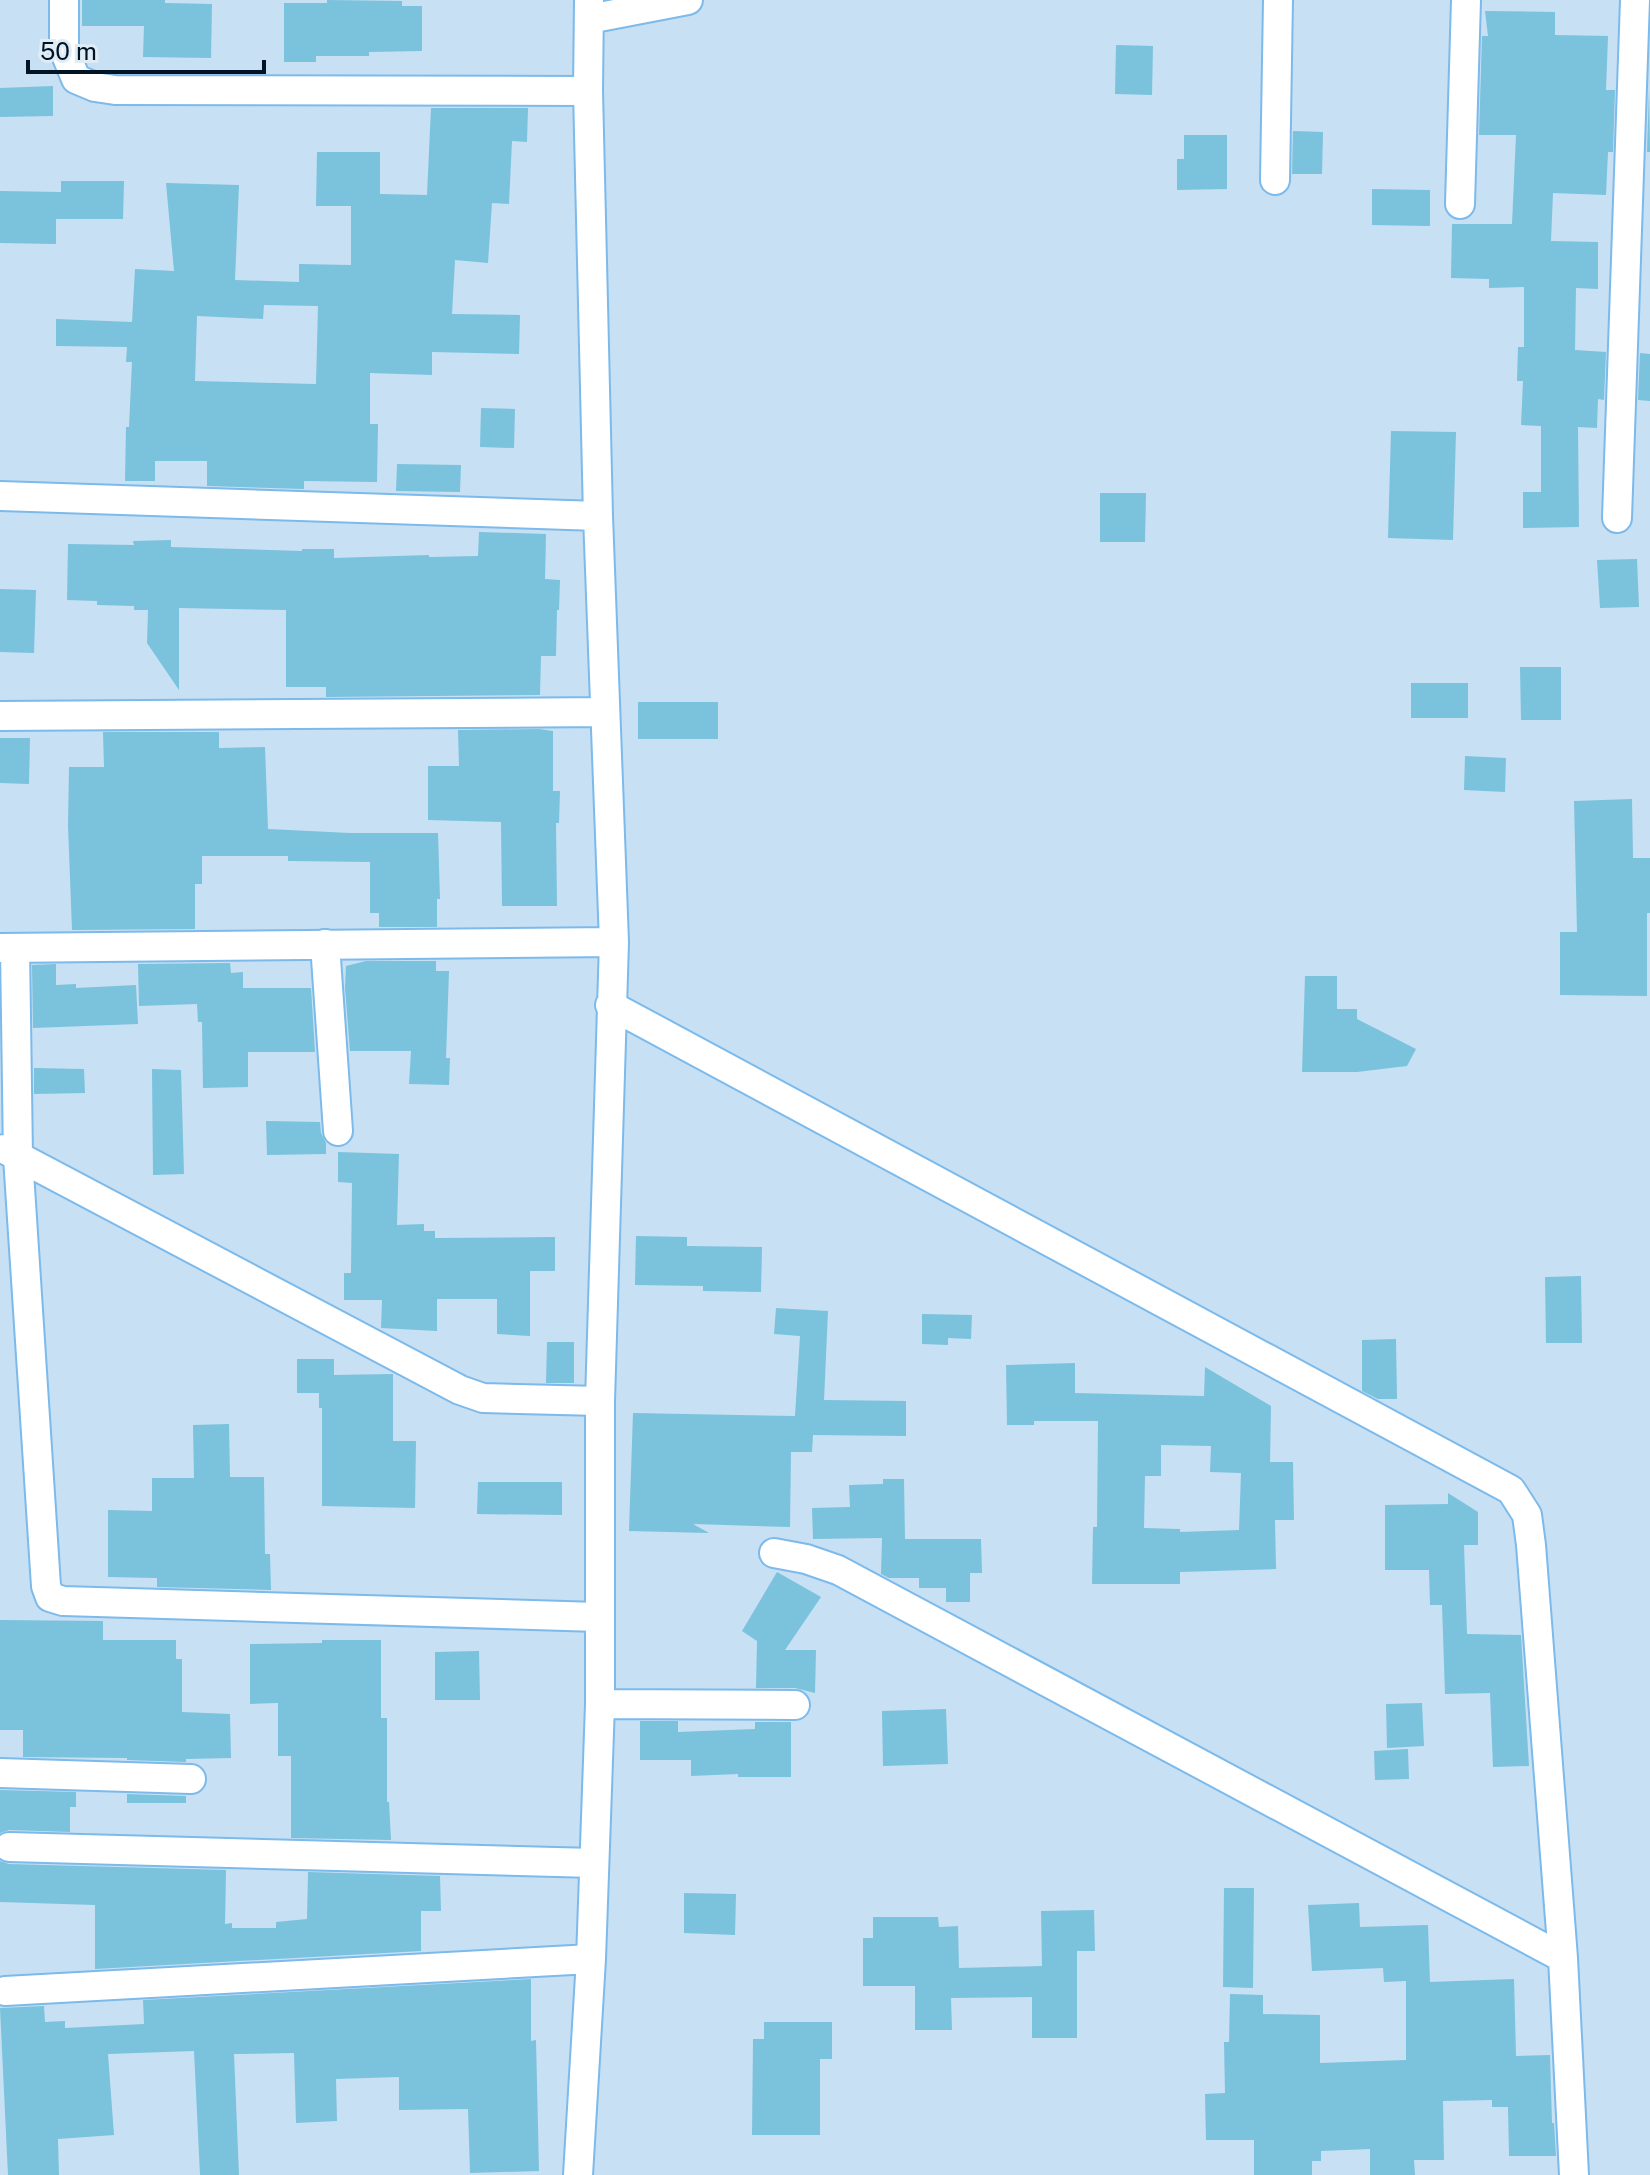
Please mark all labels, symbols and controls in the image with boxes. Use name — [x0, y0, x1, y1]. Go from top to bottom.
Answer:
scale bar — [28, 24, 264, 74]
text: 50 m — [40, 37, 97, 65]

